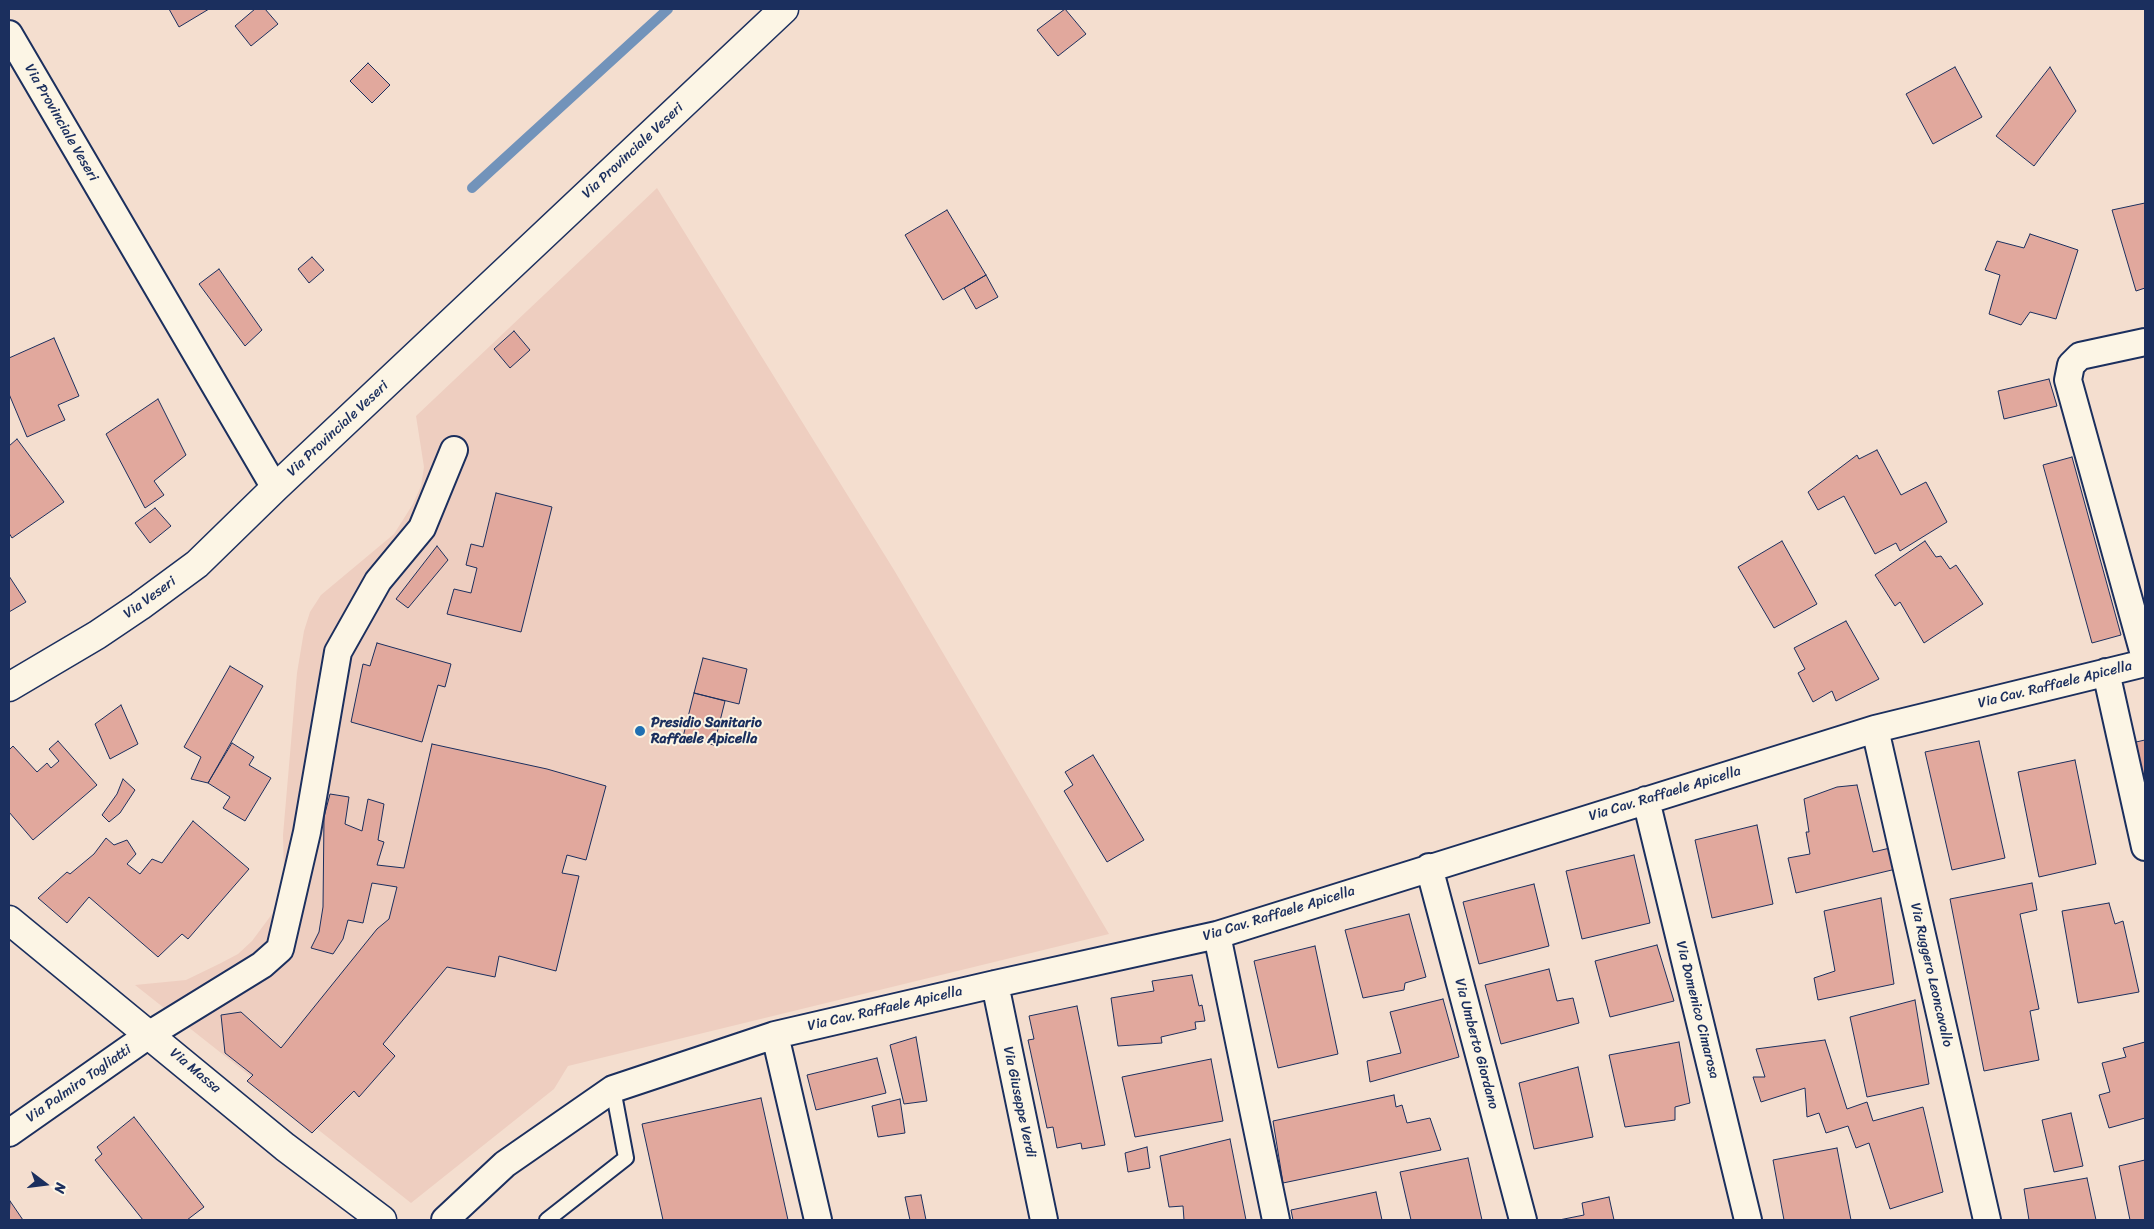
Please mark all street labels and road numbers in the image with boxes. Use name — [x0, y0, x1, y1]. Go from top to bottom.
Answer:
street label: Via Provinciale Veseri — [21, 61, 101, 185]
street label: Via Provinciale Veseri — [579, 100, 687, 202]
street label: Via Provinciale Veseri — [284, 378, 392, 480]
street label: Via Veseri — [121, 573, 179, 623]
street label: Via Cav. Raffaele Apicella — [1976, 658, 2134, 712]
street label: Via Cav. Raffaele Apicella — [1587, 763, 1743, 825]
street label: Via Cav. Raffaele Apicella — [1201, 883, 1357, 945]
street label: Via Ruggero Leoncavallo — [1906, 901, 1956, 1049]
street label: Via Domenico Cimarosa — [1672, 939, 1722, 1081]
street label: Via Umberto Giordano — [1450, 977, 1502, 1111]
street label: Via Cav. Raffaele Apicella — [806, 983, 964, 1035]
street label: Via Palmiro Togliatti — [23, 1041, 135, 1127]
street label: Via Massa — [166, 1045, 224, 1097]
street label: Via Giuseppe Verdi — [999, 1045, 1039, 1159]

